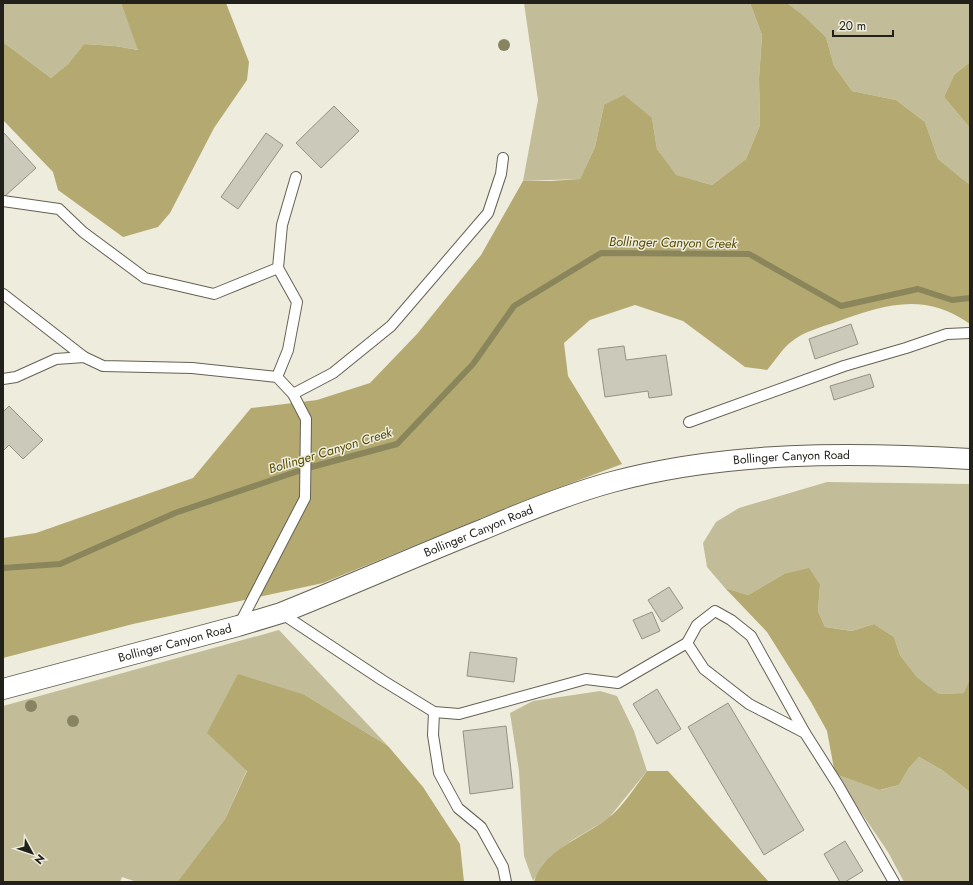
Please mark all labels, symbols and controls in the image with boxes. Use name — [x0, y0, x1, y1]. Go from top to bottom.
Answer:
scale bar — [833, 12, 893, 38]
text: 20 m — [839, 17, 866, 35]
water label: Bollinger Canyon Creek — [609, 232, 738, 253]
water label: Bollinger Canyon Creek — [266, 423, 395, 478]
street label: Bollinger Canyon Road — [732, 446, 850, 469]
street label: Bollinger Canyon Road — [421, 501, 536, 562]
street label: Bollinger Canyon Road — [116, 619, 234, 667]
north arrow — [12, 833, 52, 873]
text: N — [31, 851, 49, 868]

